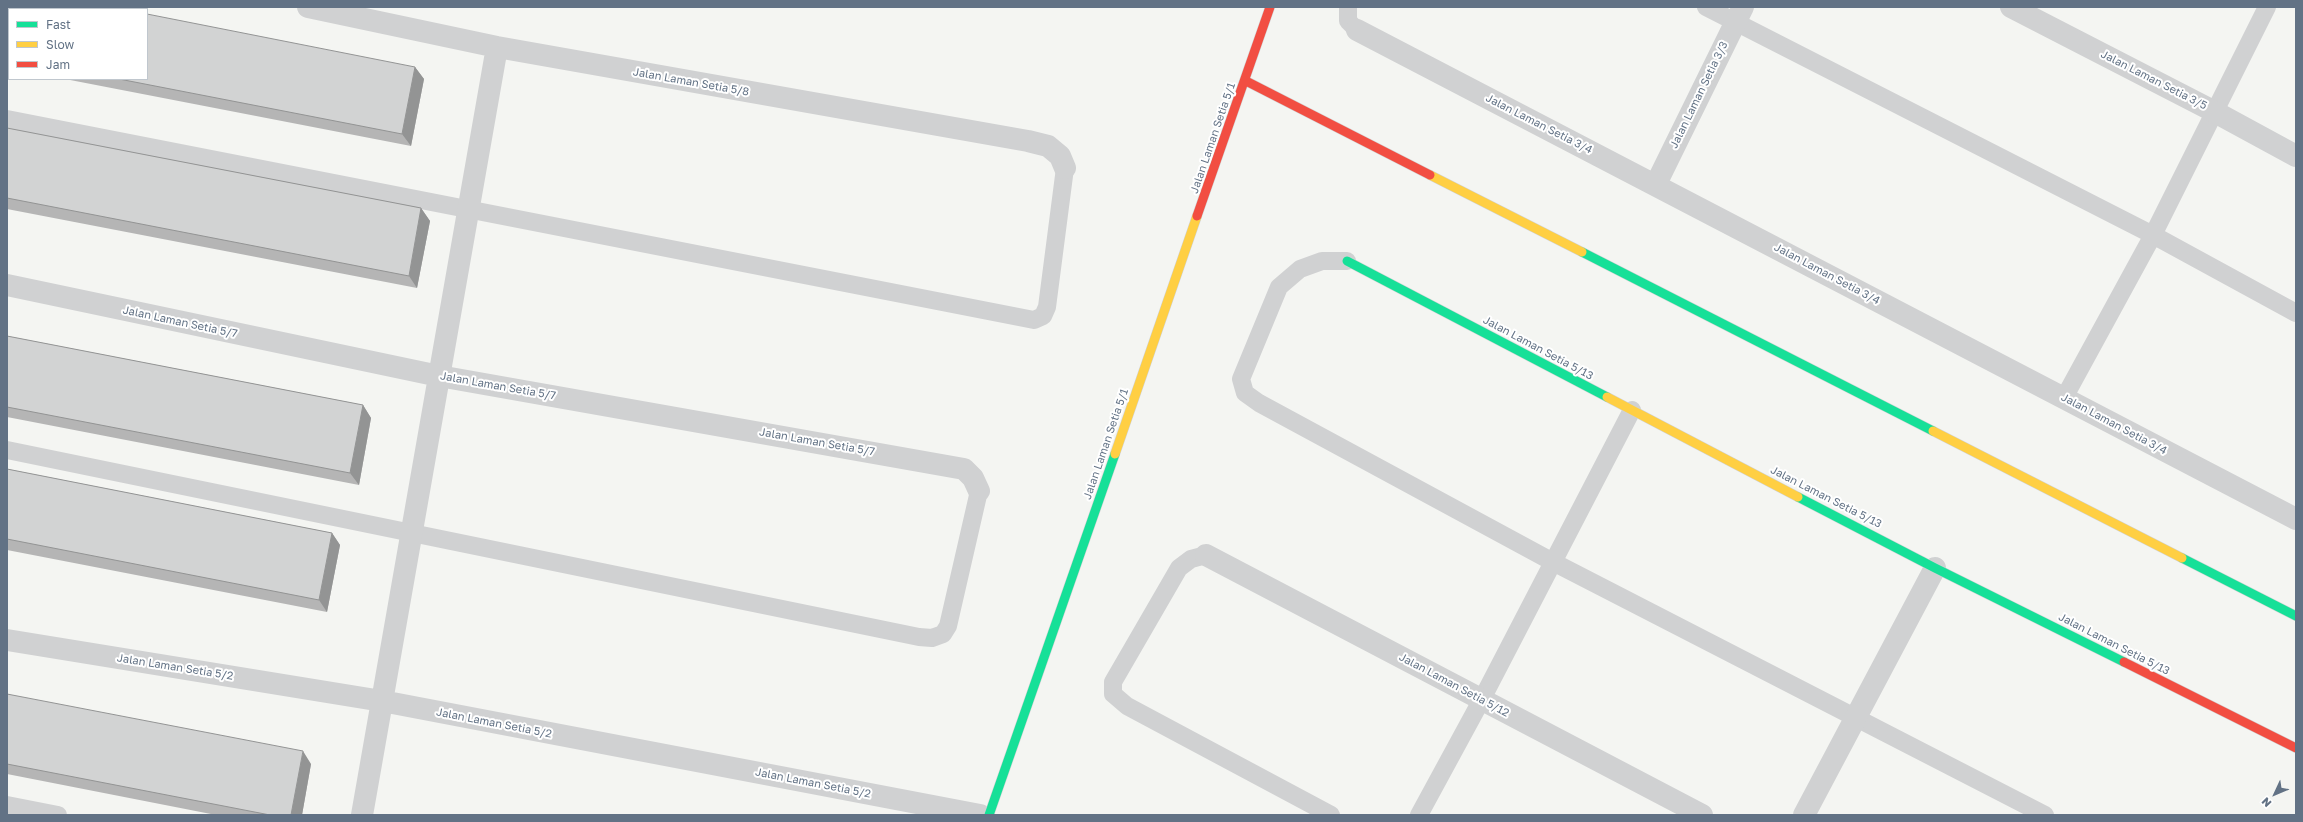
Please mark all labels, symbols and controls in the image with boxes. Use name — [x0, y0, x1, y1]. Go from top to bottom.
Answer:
legend — [8, 8, 148, 80]
text: Fast — [46, 17, 71, 32]
text: Slow — [46, 37, 74, 52]
street label: Jalan Laman Setia 3/3 — [1667, 39, 1731, 151]
street label: Jalan Laman Setia 3/5 — [2099, 47, 2209, 113]
text: Jam — [46, 57, 70, 72]
street label: Jalan Laman Setia 5/8 — [632, 65, 750, 99]
street label: Jalan Laman Setia 5/1 — [1188, 81, 1238, 195]
street label: Jalan Laman Setia 3/4 — [1484, 91, 1594, 157]
street label: Jalan Laman Setia 3/4 — [1772, 241, 1882, 307]
street label: Jalan Laman Setia 5/7 — [121, 303, 239, 341]
street label: Jalan Laman Setia 5/13 — [1481, 313, 1595, 383]
street label: Jalan Laman Setia 5/7 — [439, 369, 557, 403]
street label: Jalan Laman Setia 5/1 — [1081, 387, 1131, 501]
street label: Jalan Laman Setia 3/4 — [2059, 391, 2169, 457]
street label: Jalan Laman Setia 5/7 — [758, 425, 876, 459]
street label: Jalan Laman Setia 5/13 — [1768, 463, 1884, 531]
street label: Jalan Laman Setia 5/13 — [2056, 610, 2172, 678]
street label: Jalan Laman Setia 5/12 — [1397, 650, 1511, 720]
street label: Jalan Laman Setia 5/2 — [116, 651, 234, 683]
street label: Jalan Laman Setia 5/2 — [435, 705, 553, 741]
street label: Jalan Laman Setia 5/2 — [754, 765, 872, 801]
north arrow — [2255, 774, 2295, 814]
text: N — [2258, 795, 2274, 810]

